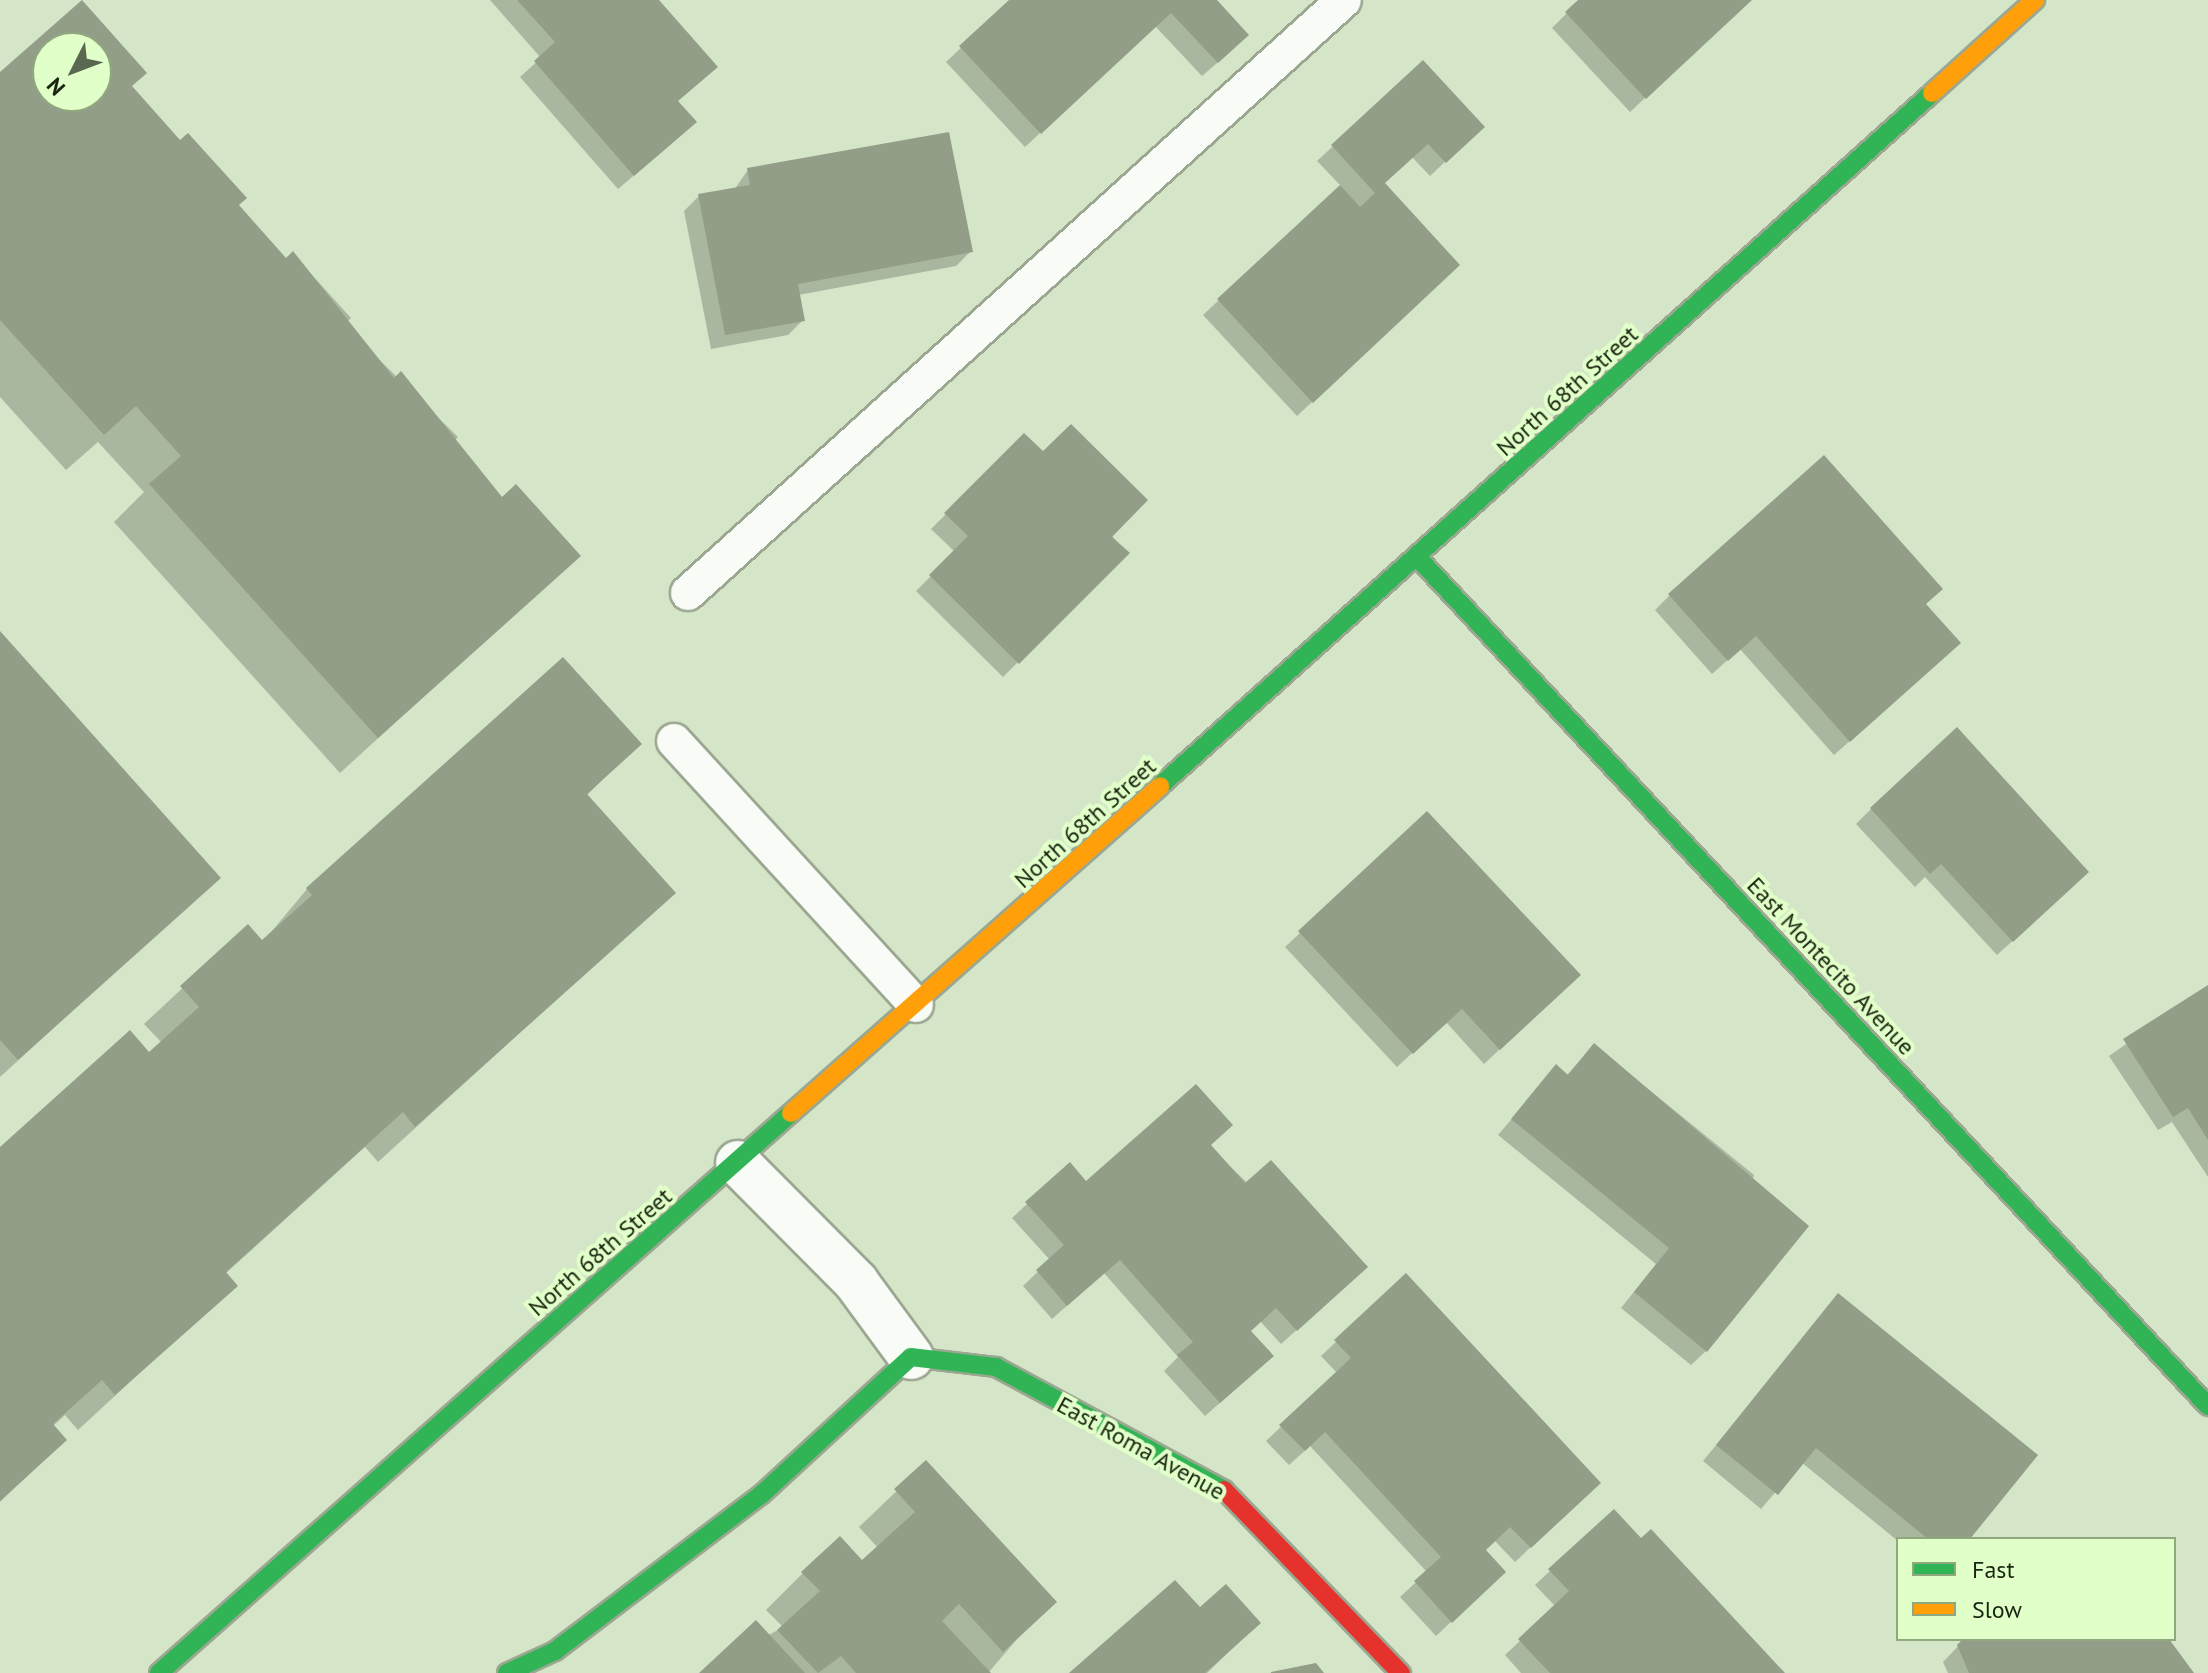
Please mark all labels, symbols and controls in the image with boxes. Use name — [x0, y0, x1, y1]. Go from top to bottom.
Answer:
north arrow — [32, 32, 112, 112]
text: N — [40, 72, 71, 101]
street label: North 68th Street — [1490, 320, 1644, 462]
street label: North 68th Street — [1008, 752, 1162, 894]
street label: East Montecito Avenue — [1741, 871, 1921, 1061]
street label: North 68th Street — [522, 1182, 678, 1322]
street label: East Roma Avenue — [1052, 1390, 1230, 1506]
legend — [1896, 1537, 2176, 1641]
text: Fast — [1972, 1554, 2015, 1585]
text: Slow — [1972, 1594, 2022, 1625]

